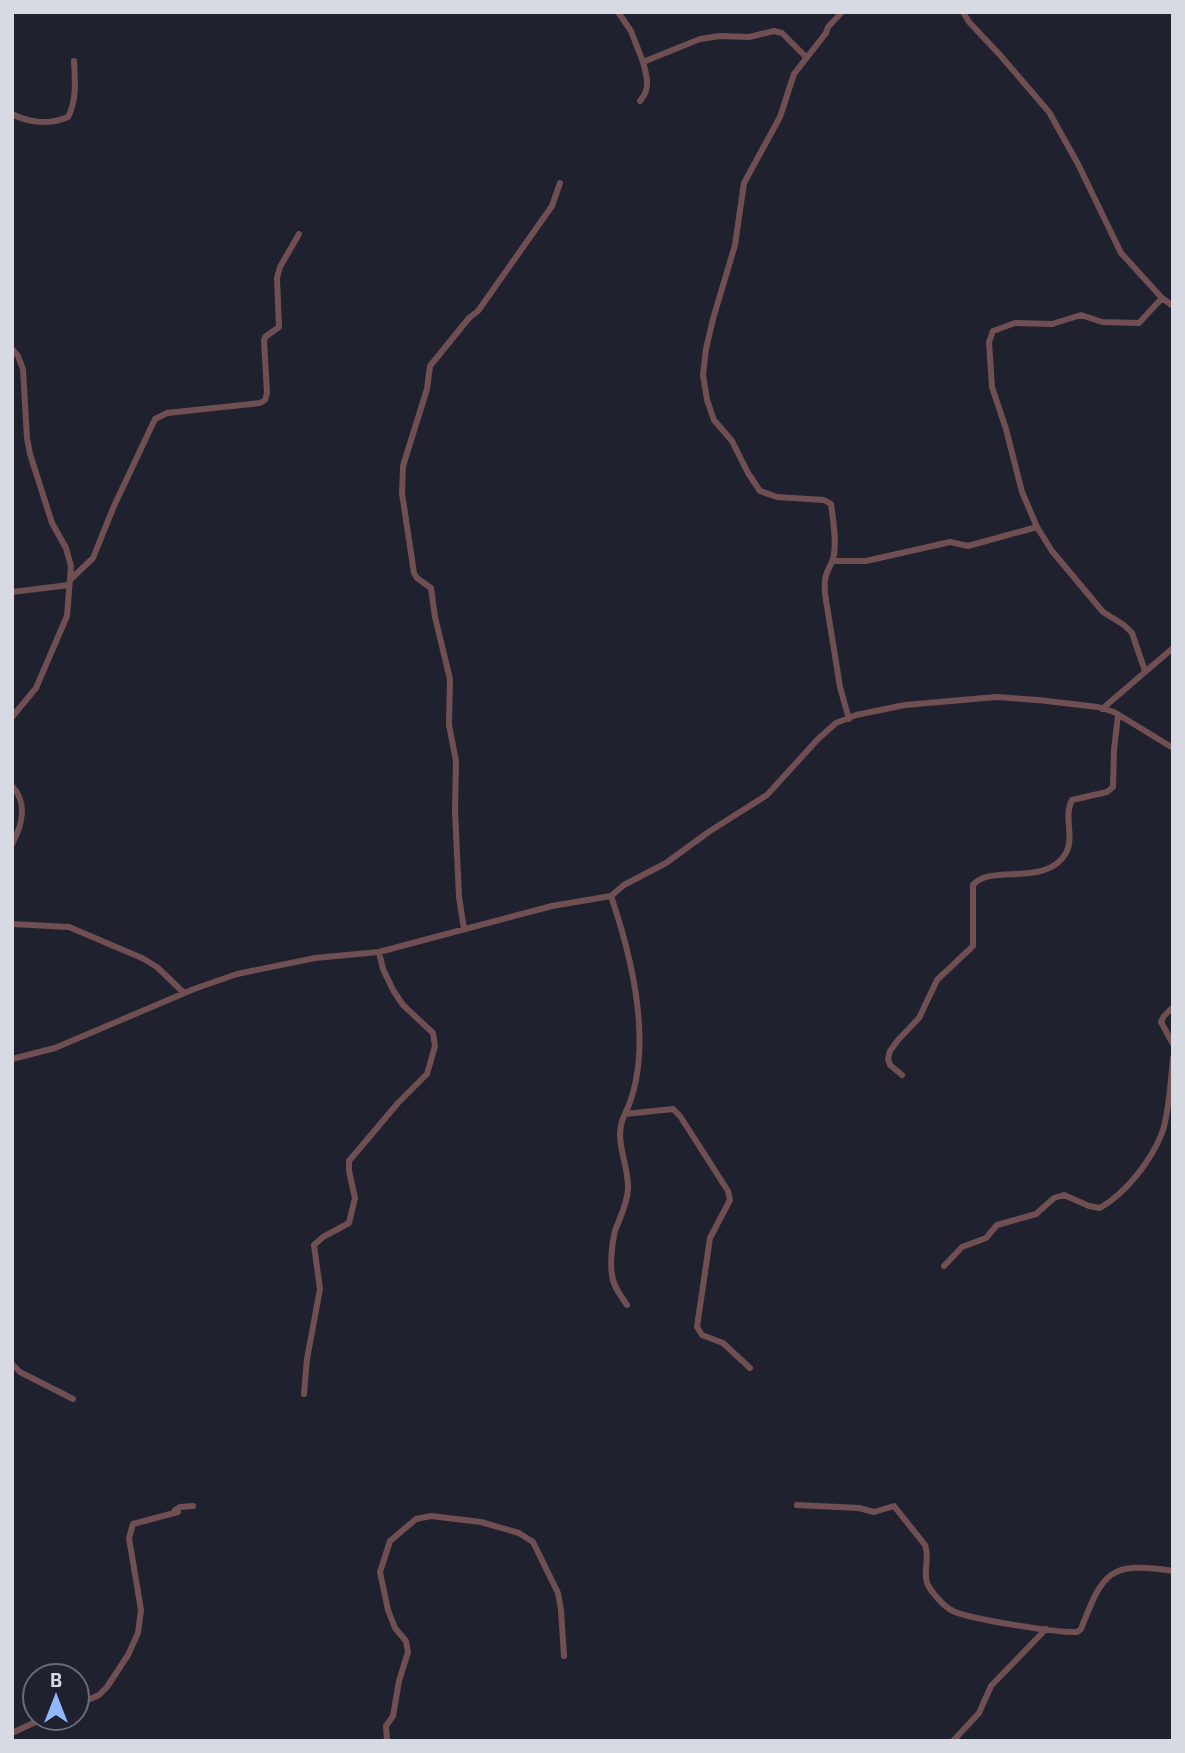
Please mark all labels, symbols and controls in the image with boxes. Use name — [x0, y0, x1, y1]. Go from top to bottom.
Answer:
north arrow — [21, 1662, 91, 1732]
text: B — [50, 1668, 62, 1691]

